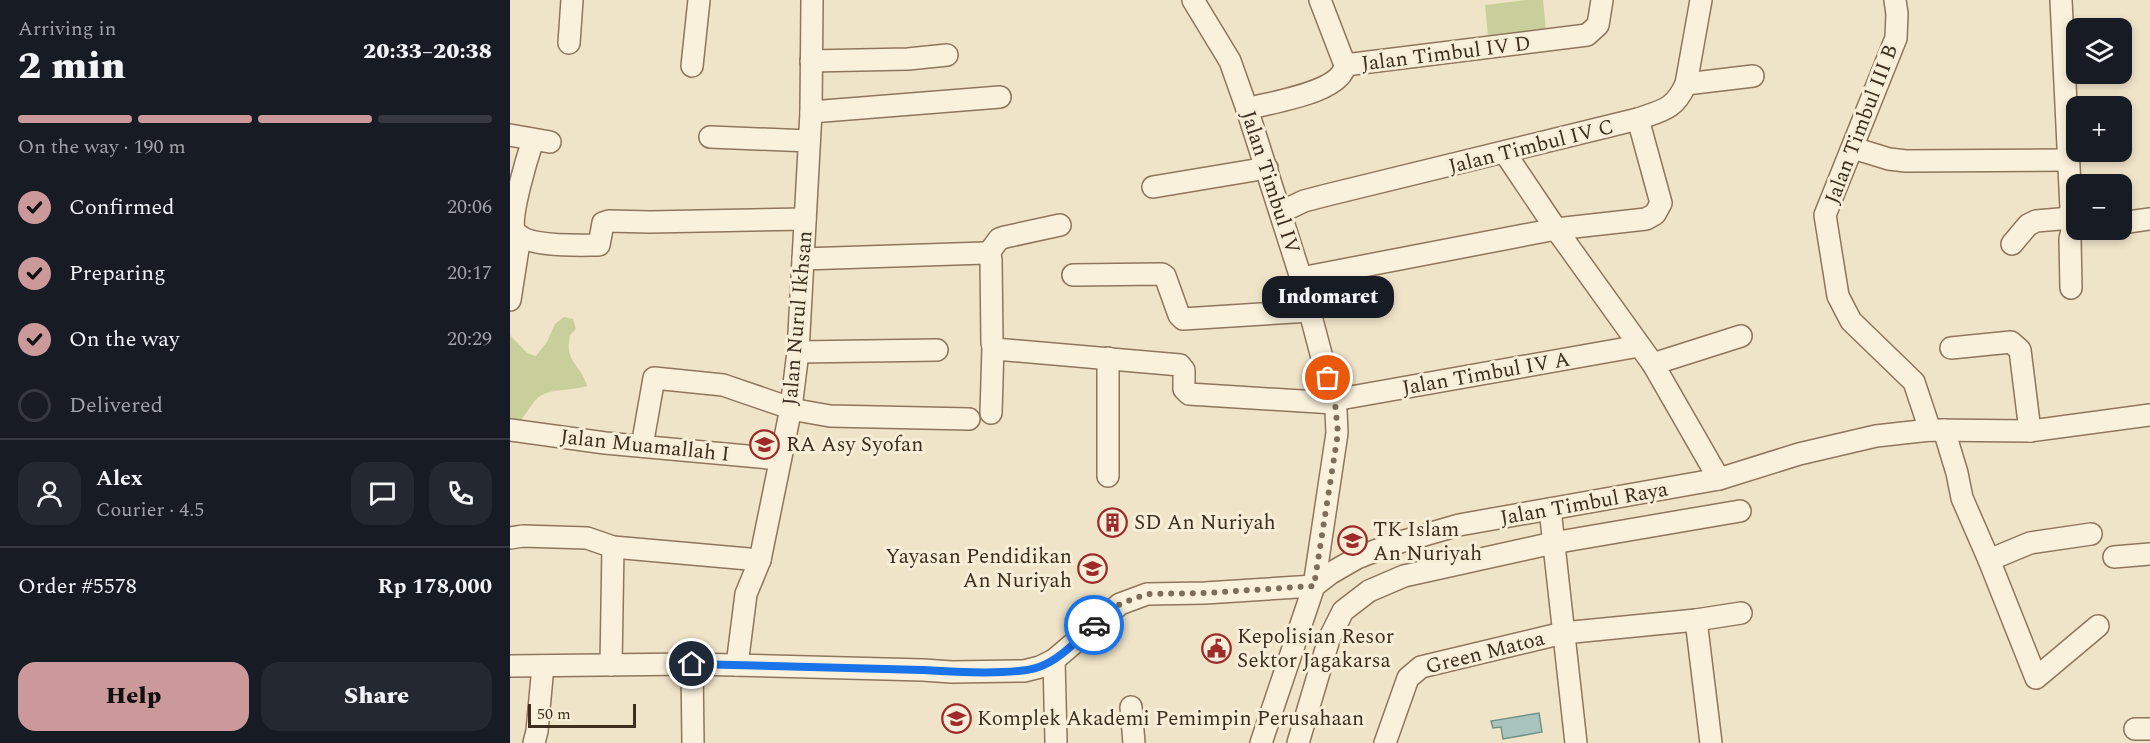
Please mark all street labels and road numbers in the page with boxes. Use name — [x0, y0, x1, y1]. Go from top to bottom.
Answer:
street label: Jalan Timbul IV D — [1360, 28, 1533, 80]
street label: Jalan Timbul III B — [1817, 40, 1907, 209]
street label: Jalan Timbul IV — [1232, 107, 1308, 258]
street label: Jalan Timbul IV C — [1445, 111, 1617, 183]
street label: Jalan Nurul Ikhsan — [774, 229, 822, 407]
street label: Jalan Timbul IV A — [1400, 343, 1573, 404]
street label: Jalan Muamallah I — [559, 421, 731, 471]
street label: Jalan Timbul Raya — [1498, 473, 1671, 534]
street label: Green Matoa — [1422, 623, 1549, 683]

